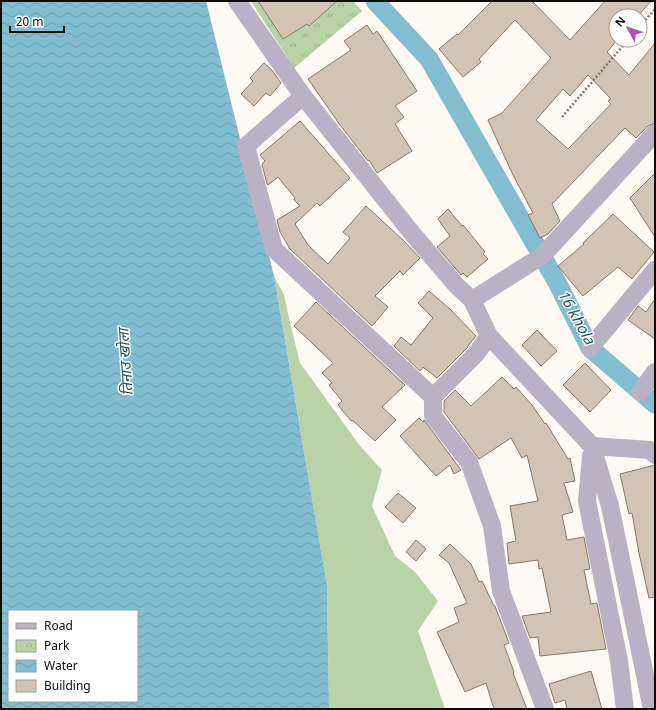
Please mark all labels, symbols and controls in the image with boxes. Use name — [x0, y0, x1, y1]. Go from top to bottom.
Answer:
scale bar — [10, 8, 64, 34]
north arrow — [608, 8, 648, 48]
text: N — [613, 14, 629, 30]
text: 20 m — [16, 15, 44, 31]
water label: 16 khola — [552, 288, 598, 349]
water label: तिनाउ खोला — [114, 325, 139, 396]
legend — [8, 610, 138, 702]
text: Road — [44, 619, 73, 635]
text: Park — [44, 639, 70, 655]
text: Water — [44, 659, 78, 675]
text: Building — [44, 679, 91, 695]

